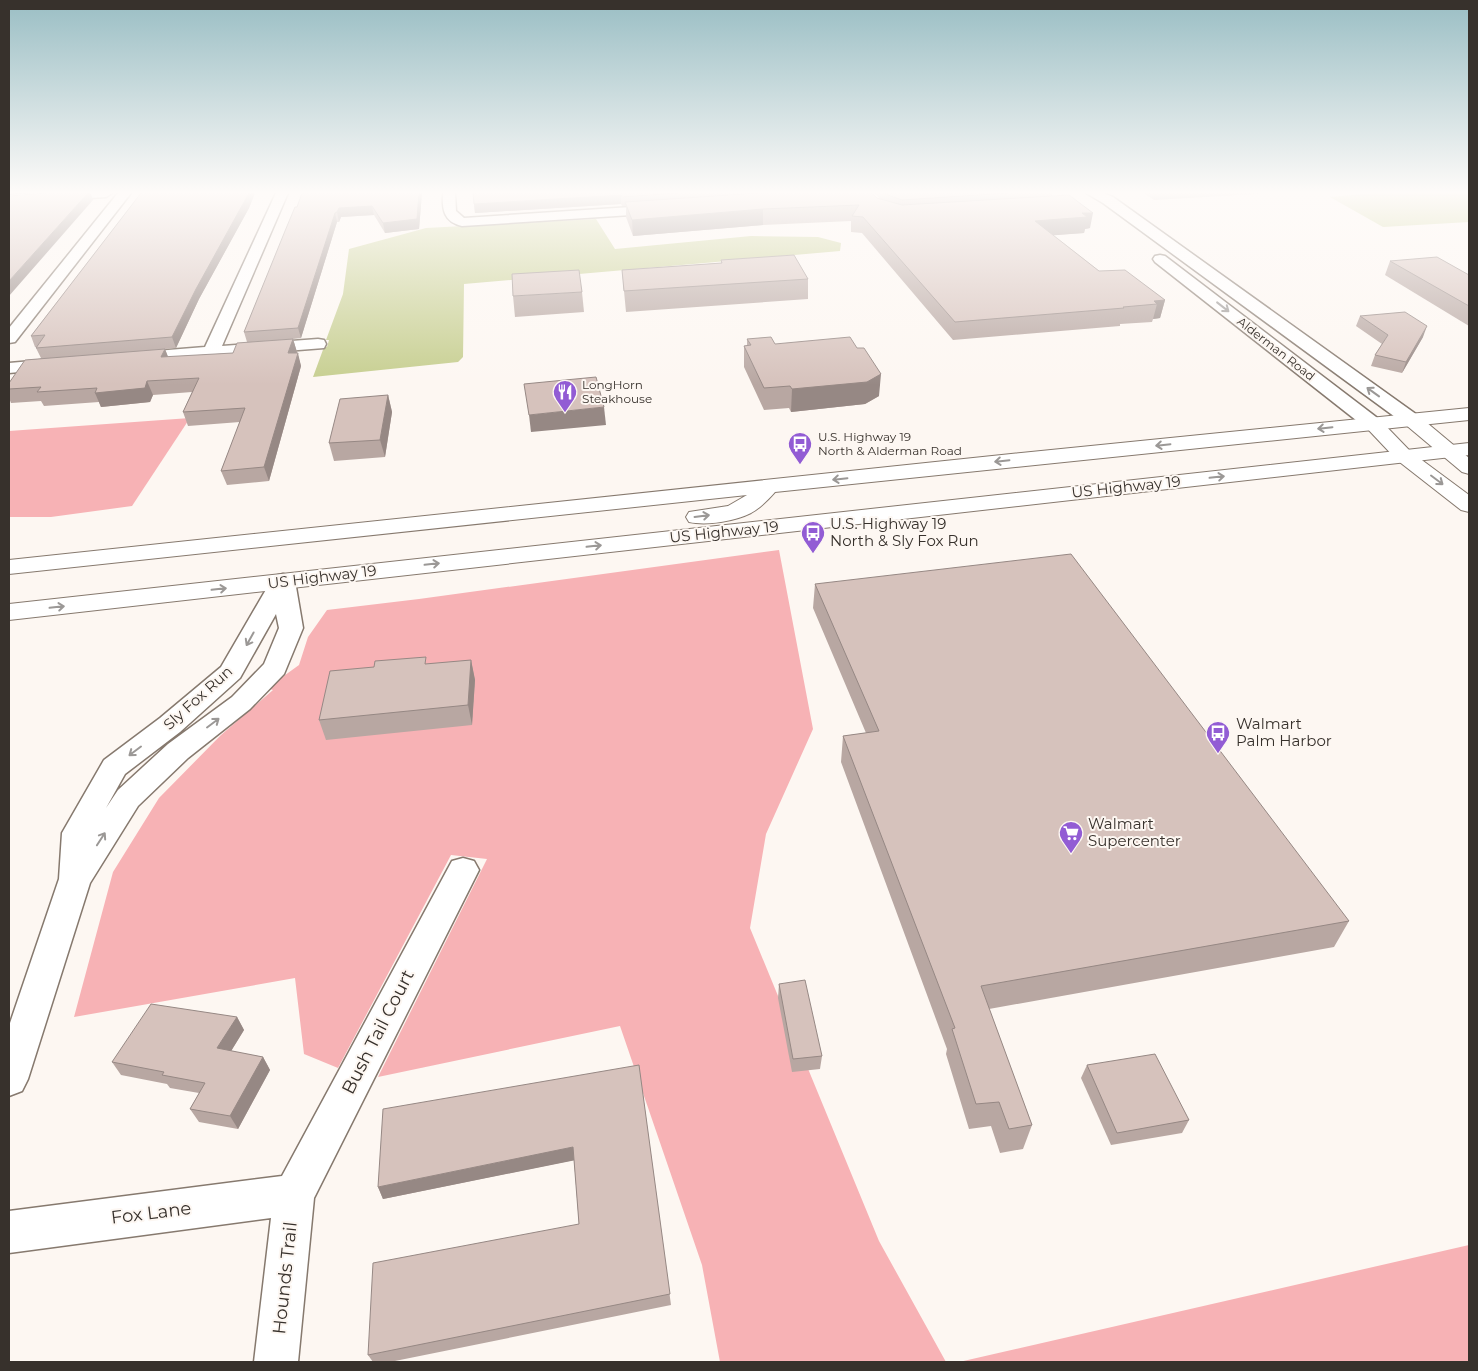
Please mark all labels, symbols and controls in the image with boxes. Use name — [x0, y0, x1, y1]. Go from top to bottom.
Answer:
one-way arrow — [1216, 302, 1229, 313]
street label: Alderman Road — [1234, 314, 1318, 384]
place label: LongHorn Steakhouse — [582, 377, 652, 406]
restaurant icon: LongHorn Steakhouse — [552, 379, 578, 413]
one-way arrow — [1366, 387, 1380, 397]
one-way arrow — [1317, 424, 1333, 433]
place label: U.S. Highway 19 North & Alderman Road — [818, 429, 962, 458]
bus stop icon: U.S. Highway 19 North & Alderman Road — [787, 431, 813, 465]
one-way arrow — [1156, 440, 1172, 450]
one-way arrow — [994, 456, 1010, 466]
street label: US Highway 19 — [1070, 471, 1181, 502]
one-way arrow — [1209, 472, 1225, 482]
one-way arrow — [832, 474, 848, 484]
one-way arrow — [1430, 475, 1443, 486]
one-way arrow — [693, 511, 709, 521]
place label: U.S. Highway 19 North & Sly Fox Run — [830, 514, 979, 550]
street label: US Highway 19 — [668, 516, 779, 547]
bus stop icon: U.S. Highway 19 North & Sly Fox Run — [800, 520, 826, 554]
one-way arrow — [585, 541, 601, 551]
one-way arrow — [424, 559, 440, 569]
street label: US Highway 19 — [266, 560, 377, 593]
one-way arrow — [210, 584, 226, 594]
one-way arrow — [49, 602, 65, 612]
one-way arrow — [245, 631, 255, 646]
street label: Sly Fox Run — [159, 662, 236, 734]
place label: Walmart Palm Harbor — [1236, 714, 1332, 750]
one-way arrow — [207, 718, 220, 729]
bus stop icon: Walmart Palm Harbor — [1205, 720, 1231, 754]
one-way arrow — [128, 746, 142, 756]
place label: Walmart Supercenter — [1088, 814, 1181, 850]
supermarket icon: Walmart Supercenter — [1058, 820, 1084, 854]
one-way arrow — [97, 833, 107, 847]
street label: Bush Tail Court — [337, 966, 419, 1098]
street label: Fox Lane — [110, 1197, 192, 1229]
street label: Hounds Trail — [268, 1221, 302, 1335]

